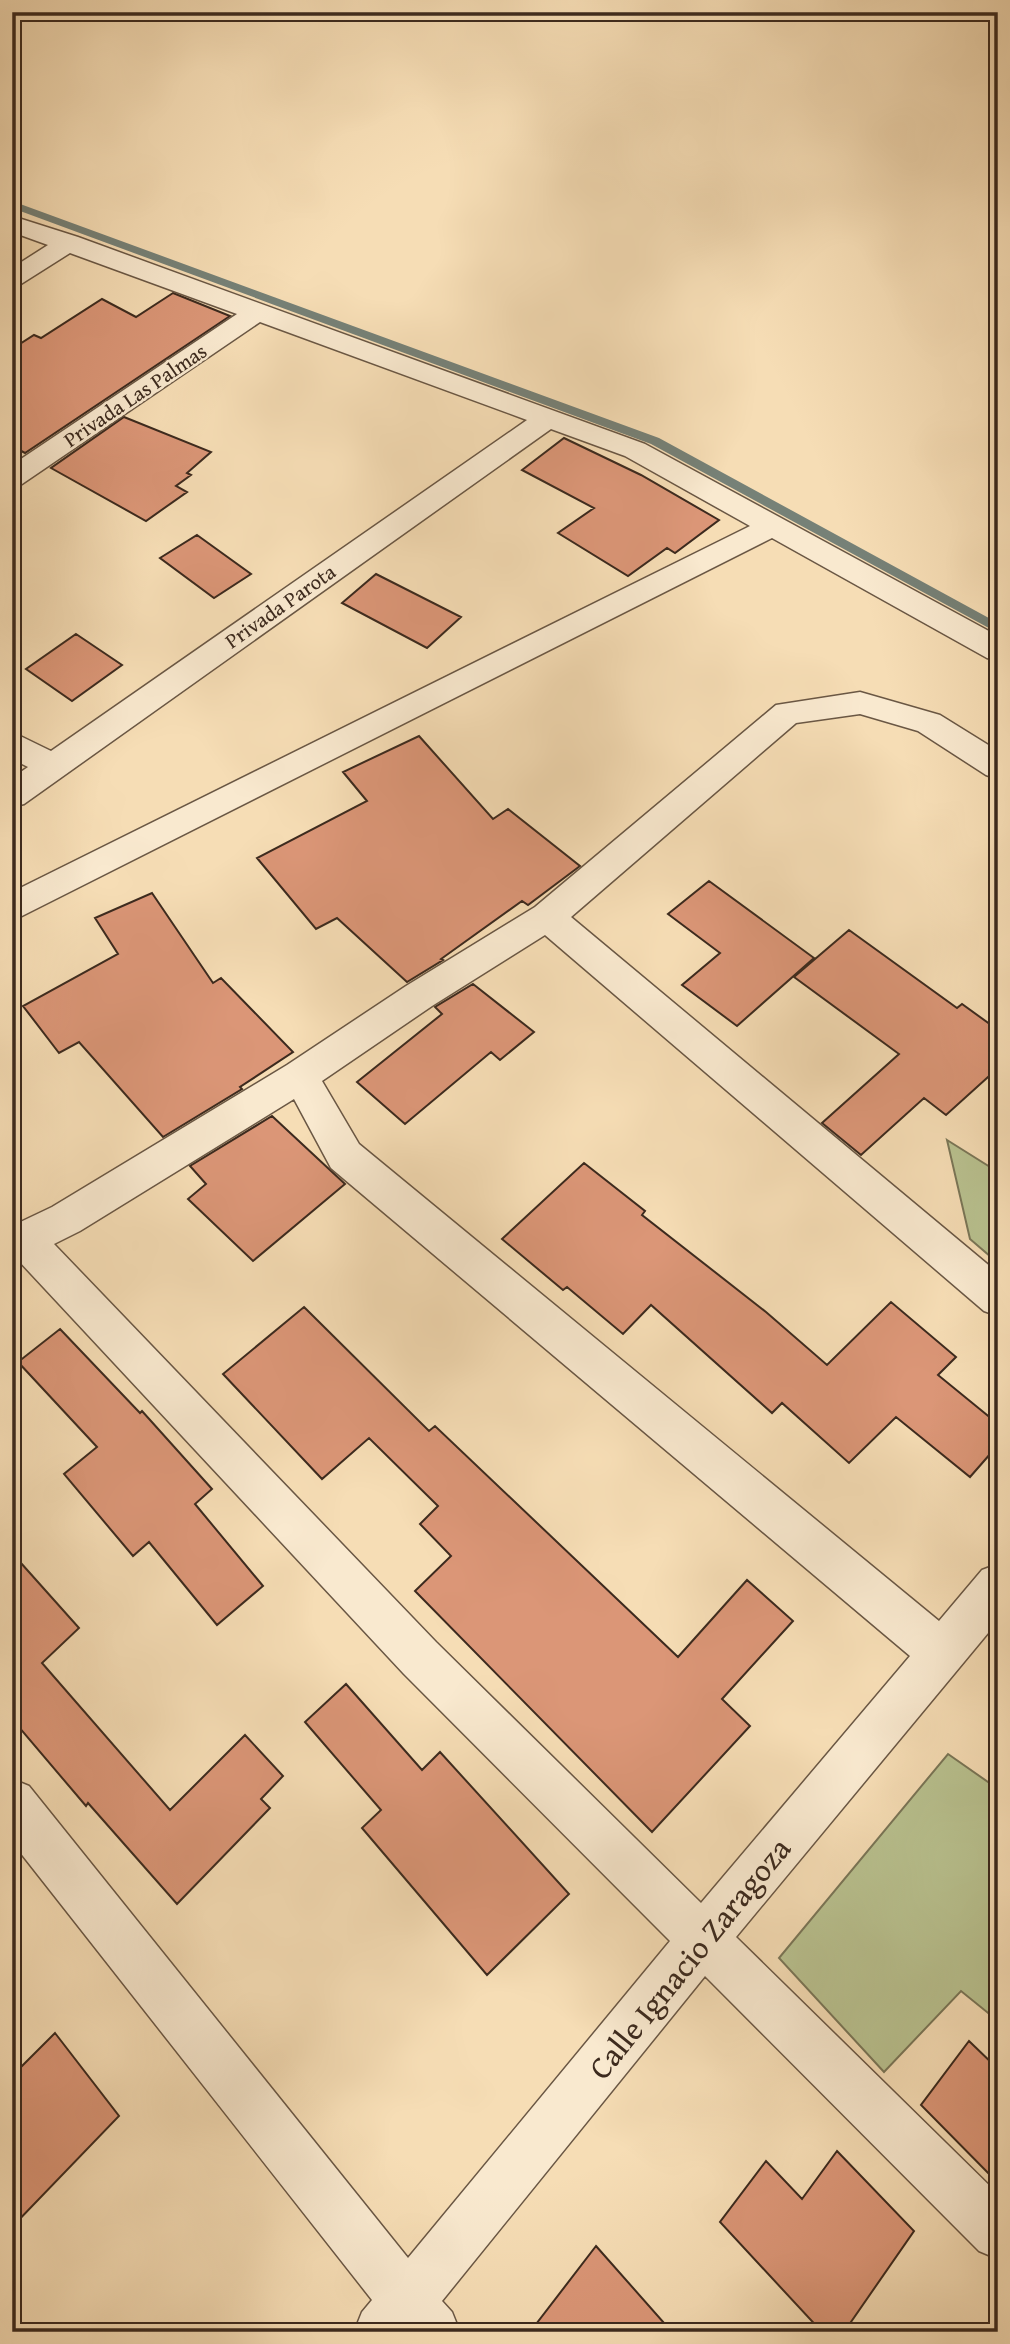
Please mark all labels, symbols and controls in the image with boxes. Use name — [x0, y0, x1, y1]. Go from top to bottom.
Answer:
street label: Privada Las Palmas — [57, 335, 213, 455]
street label: Privada Parota — [218, 556, 342, 656]
street label: Calle Ignacio Zaragoza — [577, 1827, 801, 2089]

